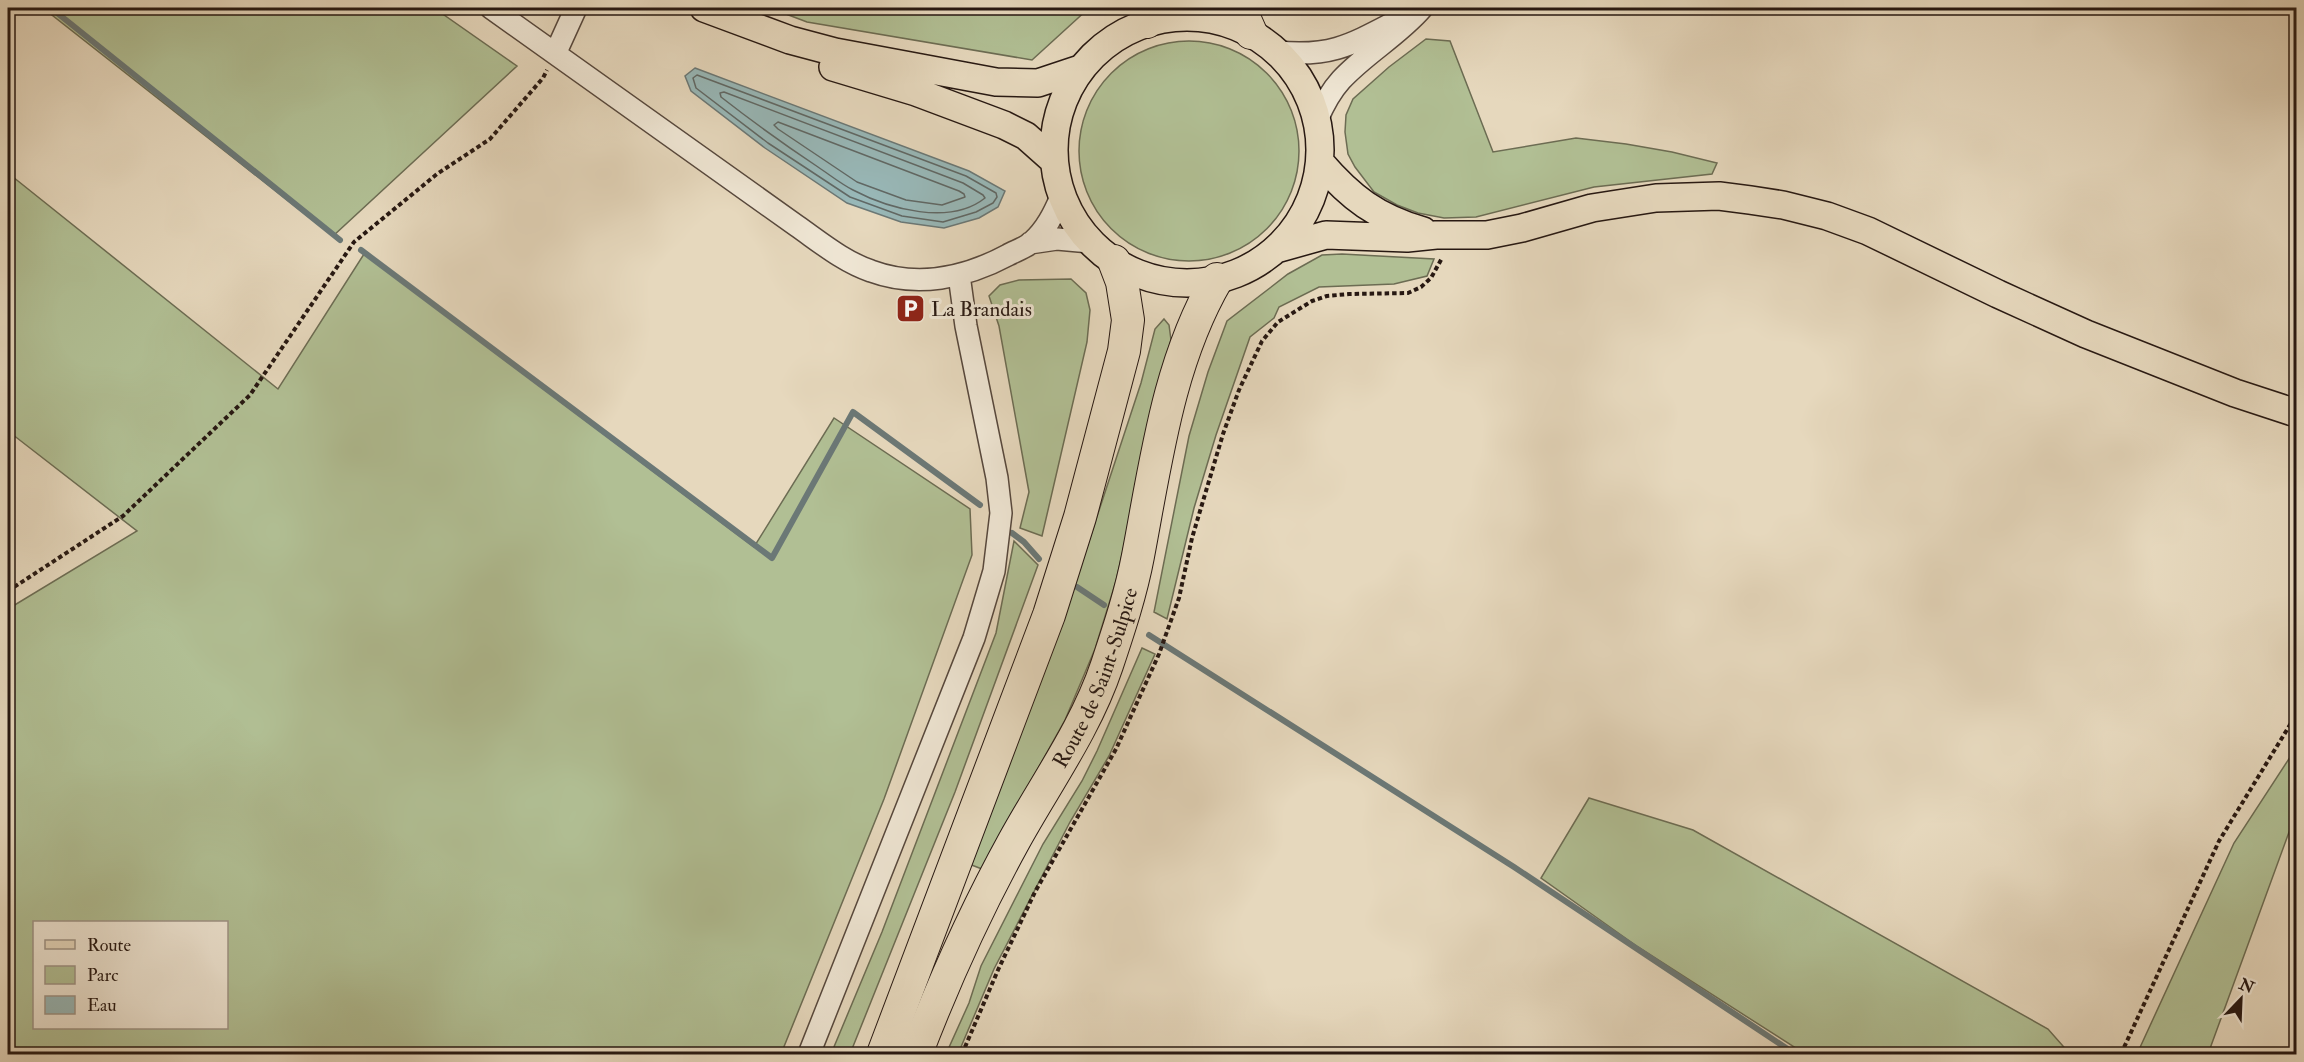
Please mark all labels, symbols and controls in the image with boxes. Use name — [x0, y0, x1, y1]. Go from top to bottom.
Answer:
parking icon: La Brandais — [894, 293, 926, 325]
place label: La Brandais — [931, 296, 1032, 323]
street label: Route de Saint-Sulpice — [1046, 585, 1144, 773]
legend — [33, 921, 228, 1029]
text: Route — [87, 934, 131, 957]
text: Parc — [87, 964, 118, 987]
north arrow — [2211, 969, 2271, 1029]
text: N — [2235, 974, 2258, 998]
text: Eau — [87, 994, 117, 1017]

